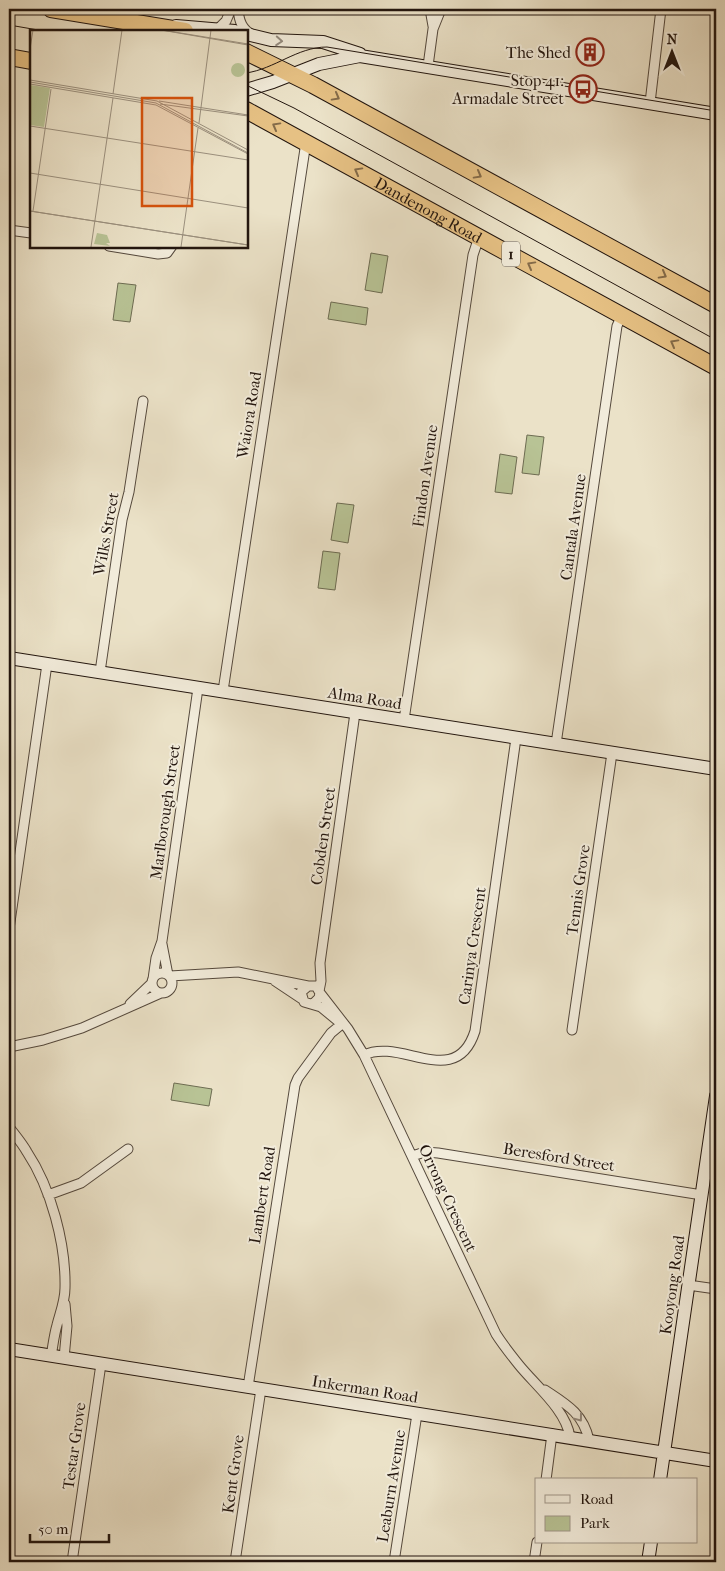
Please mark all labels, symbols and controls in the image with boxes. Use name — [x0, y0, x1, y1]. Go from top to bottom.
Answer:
north arrow — [648, 28, 698, 78]
inset map — [30, 30, 248, 248]
text: N — [667, 31, 678, 48]
one-way arrow — [275, 35, 283, 46]
building icon: The Shed — [575, 37, 605, 67]
place label: The Shed — [506, 43, 571, 62]
place label: Stop 41: Armadale Street — [451, 71, 564, 108]
bus stop icon: Stop 41: Armadale Street — [568, 74, 598, 104]
one-way arrow — [330, 91, 339, 101]
one-way arrow — [273, 122, 282, 132]
one-way arrow — [354, 167, 363, 177]
one-way arrow — [473, 169, 482, 179]
street label: Dandenong Road — [371, 173, 486, 247]
road number: 1 — [502, 242, 520, 266]
one-way arrow — [527, 261, 536, 271]
one-way arrow — [658, 269, 667, 279]
one-way arrow — [670, 340, 679, 350]
street label: Waiora Road — [233, 370, 265, 461]
street label: Findon Avenue — [408, 423, 442, 529]
street label: Cantala Avenue — [556, 472, 590, 581]
street label: Wilks Street — [89, 490, 123, 578]
street label: Alma Road — [326, 683, 404, 713]
street label: Marlborough Street — [146, 743, 184, 881]
street label: Cobden Street — [307, 785, 339, 886]
street label: Tennis Grove — [562, 843, 594, 937]
street label: Carinya Crescent — [454, 886, 490, 1006]
street label: Beresford Street — [502, 1139, 616, 1175]
street label: Orrong Crescent — [415, 1141, 481, 1255]
street label: Lambert Road — [245, 1145, 279, 1245]
street label: Kooyong Road — [656, 1234, 688, 1336]
street label: Inkerman Road — [311, 1371, 420, 1407]
street label: Testar Grove — [58, 1401, 90, 1491]
one-way arrow — [573, 1412, 582, 1422]
street label: Leaburn Avenue — [373, 1428, 409, 1544]
street label: Kent Grove — [218, 1433, 248, 1514]
legend — [535, 1478, 698, 1544]
text: Road — [580, 1490, 614, 1508]
scale bar — [30, 1511, 109, 1543]
text: Park — [580, 1514, 610, 1532]
text: 50 m — [38, 1520, 69, 1538]

